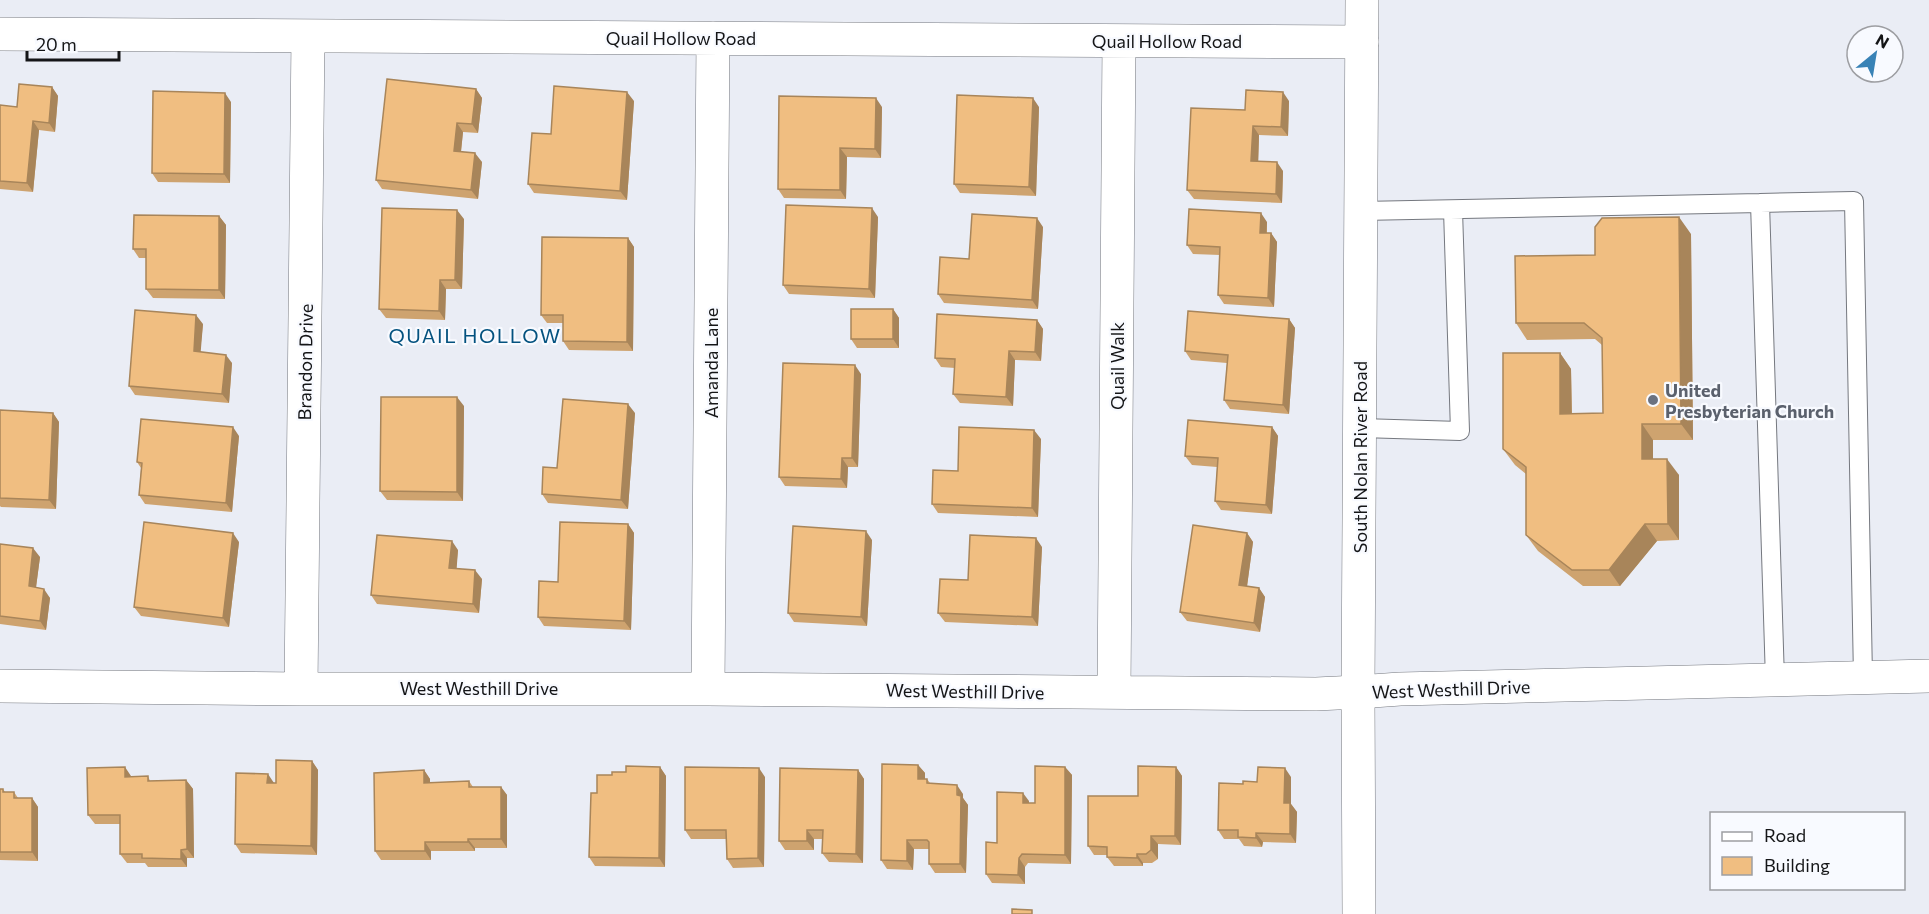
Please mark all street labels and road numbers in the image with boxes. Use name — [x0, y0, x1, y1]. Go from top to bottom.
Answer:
street label: Quail Hollow Road — [606, 27, 756, 49]
street label: Quail Hollow Road — [1092, 30, 1242, 52]
street label: Brandon Drive — [293, 303, 317, 421]
street label: Amanda Lane — [700, 308, 722, 418]
street label: Quail Walk — [1106, 322, 1128, 410]
street label: South Nolan River Road — [1349, 361, 1371, 553]
street label: West Westhill Drive — [1371, 675, 1531, 703]
street label: West Westhill Drive — [400, 677, 558, 699]
street label: West Westhill Drive — [885, 679, 1045, 703]

